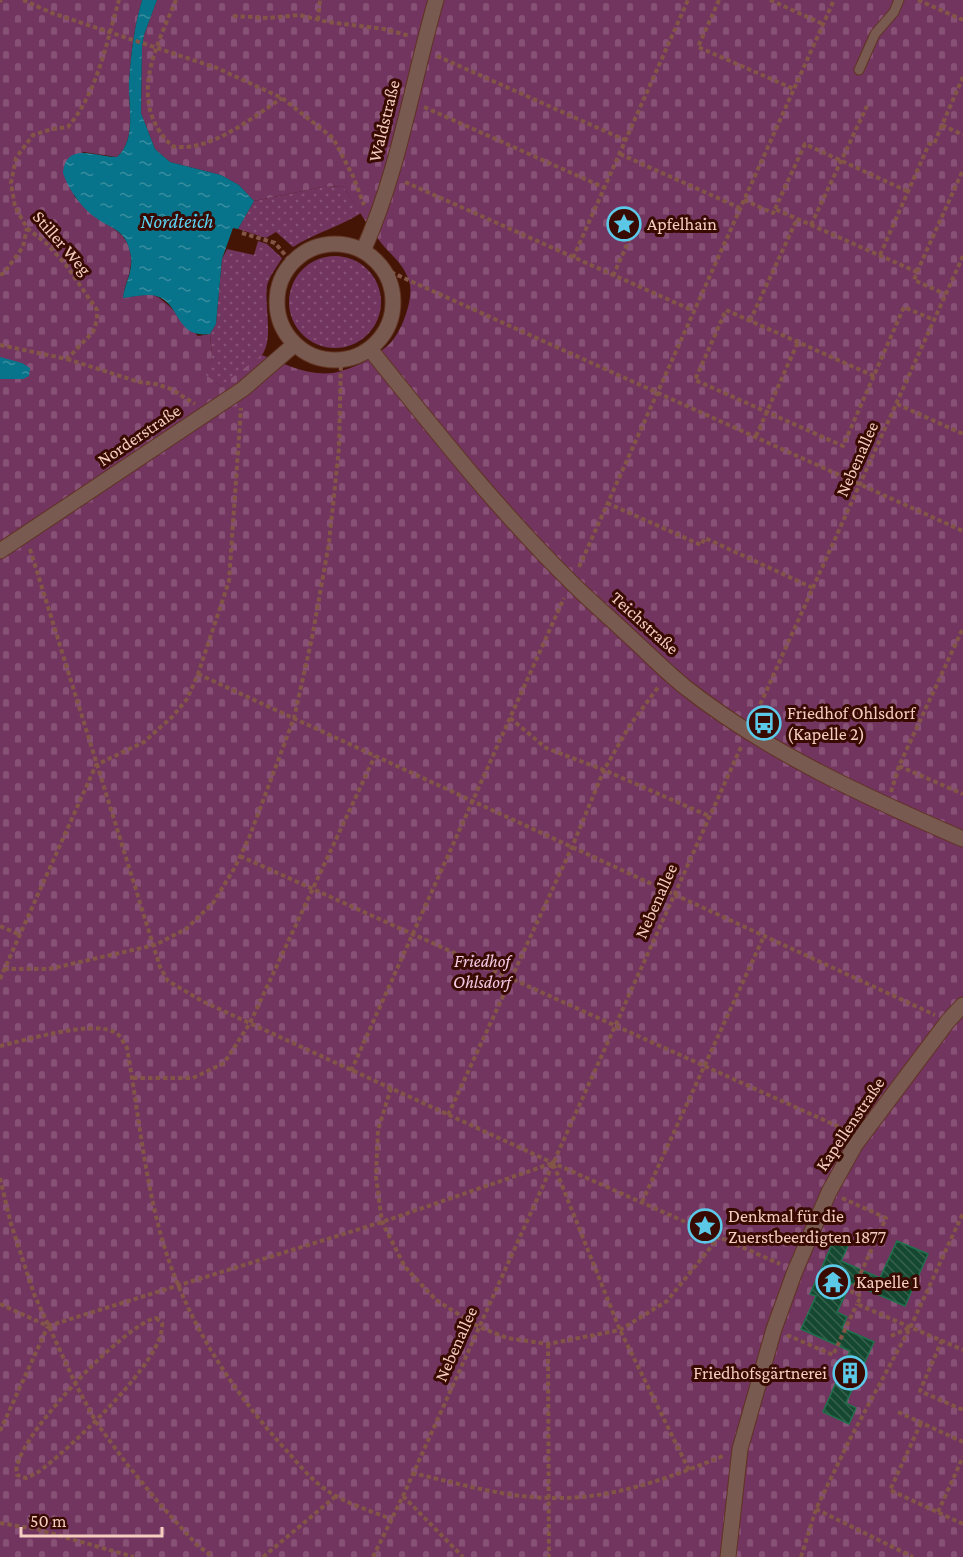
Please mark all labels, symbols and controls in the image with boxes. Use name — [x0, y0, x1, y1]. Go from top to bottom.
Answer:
street label: Waldstraße — [364, 78, 404, 164]
place icon: Apfelhain — [606, 206, 642, 242]
street label: Stiller Weg — [29, 207, 96, 279]
water label: Nordteich — [141, 210, 214, 232]
place label: Apfelhain — [647, 214, 717, 234]
street label: Norderstraße — [94, 400, 184, 470]
street label: Nebenallee — [832, 418, 882, 500]
street label: Teichstraße — [607, 587, 683, 659]
place label: Friedhof Ohlsdorf (Kapelle 2) — [787, 703, 917, 745]
bus stop icon: Friedhof Ohlsdorf (Kapelle 2) — [746, 705, 782, 741]
street label: Nebenallee — [631, 860, 681, 942]
park label: Friedhof Ohlsdorf — [453, 951, 513, 992]
street label: Kapellenstraße — [811, 1073, 889, 1174]
place label: Denkmal für die Zuerstbeerdigten 1877 — [728, 1206, 886, 1247]
place icon: Denkmal für die Zuerstbeerdigten 1877 — [687, 1208, 723, 1244]
temple icon: Kapelle 1 — [815, 1264, 851, 1300]
place label: Kapelle 1 — [856, 1272, 919, 1292]
street label: Nebenallee — [431, 1303, 481, 1385]
building icon: Friedhofsgärtnerei — [832, 1355, 868, 1391]
place label: Friedhofsgärtnerei — [693, 1363, 827, 1383]
scale bar — [21, 1500, 162, 1538]
text: 50 m — [30, 1511, 67, 1531]

